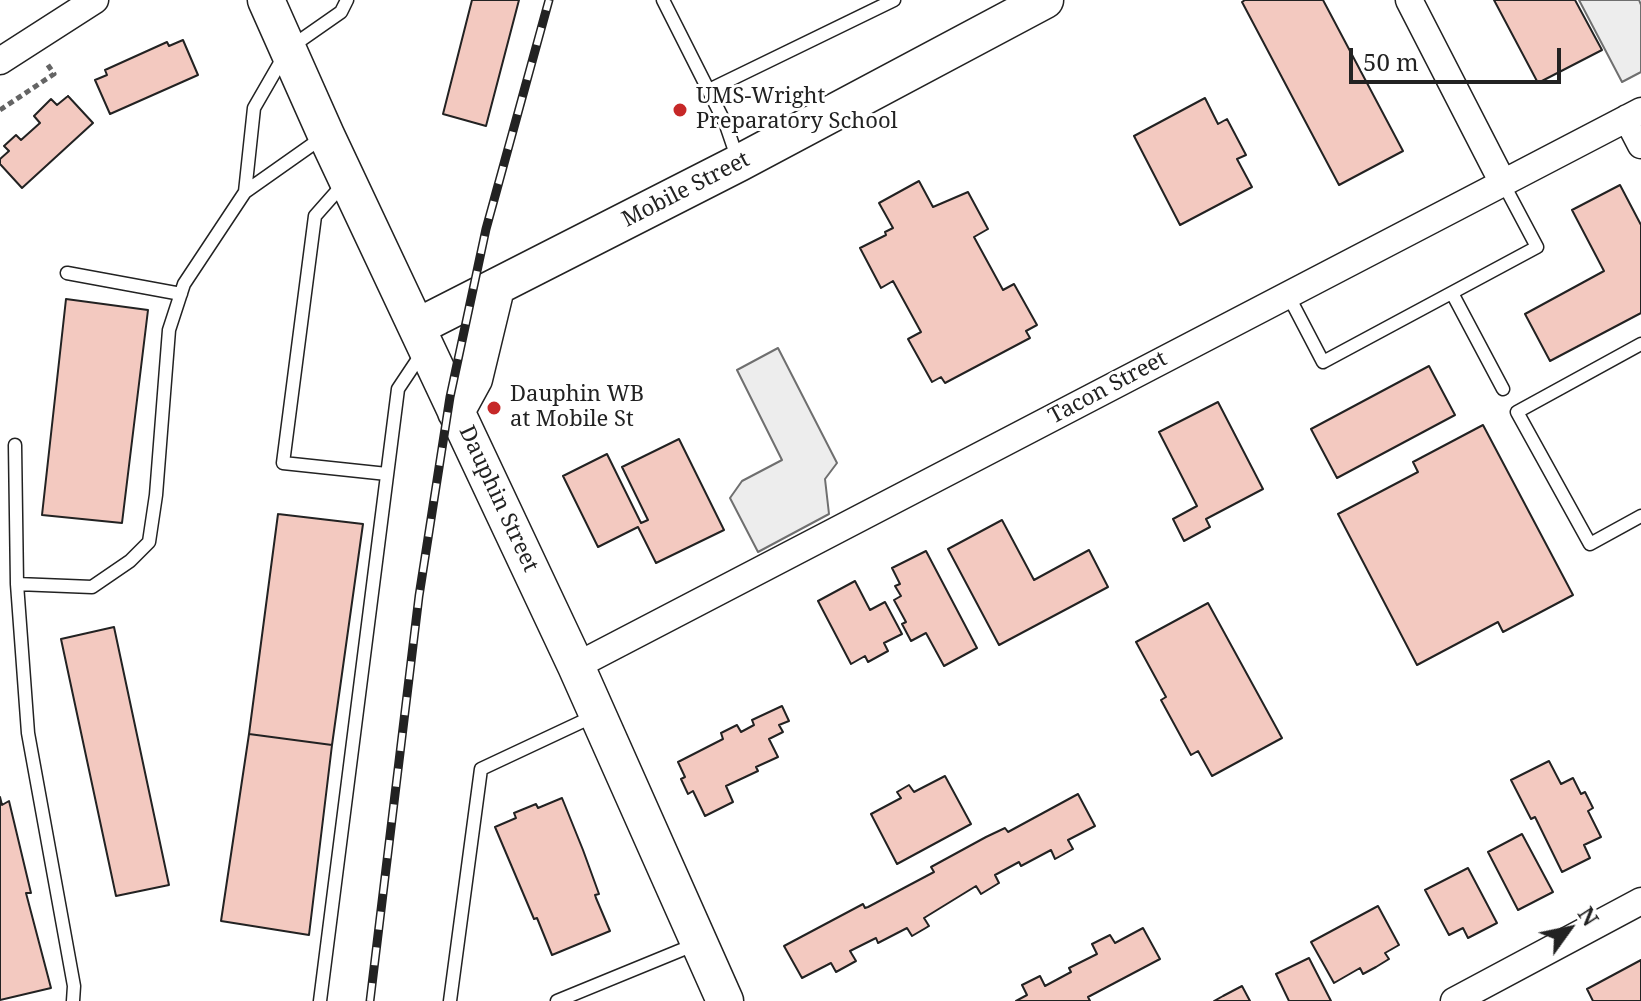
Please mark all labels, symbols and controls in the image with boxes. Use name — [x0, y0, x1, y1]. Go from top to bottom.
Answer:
scale bar — [1353, 32, 1565, 82]
text: 50 m — [1363, 45, 1419, 78]
place label: UMS-Wright Preparatory School — [696, 84, 898, 136]
marker: UMS-Wright Preparatory School — [671, 101, 689, 119]
street label: Mobile Street — [618, 147, 754, 233]
street label: Tacon Street — [1044, 346, 1172, 430]
place label: Dauphin WB at Mobile St — [510, 382, 644, 434]
marker: Dauphin WB at Mobile St — [485, 399, 503, 417]
street label: Dauphin Street — [453, 422, 543, 576]
north arrow — [1529, 889, 1609, 969]
text: N — [1572, 900, 1606, 931]

